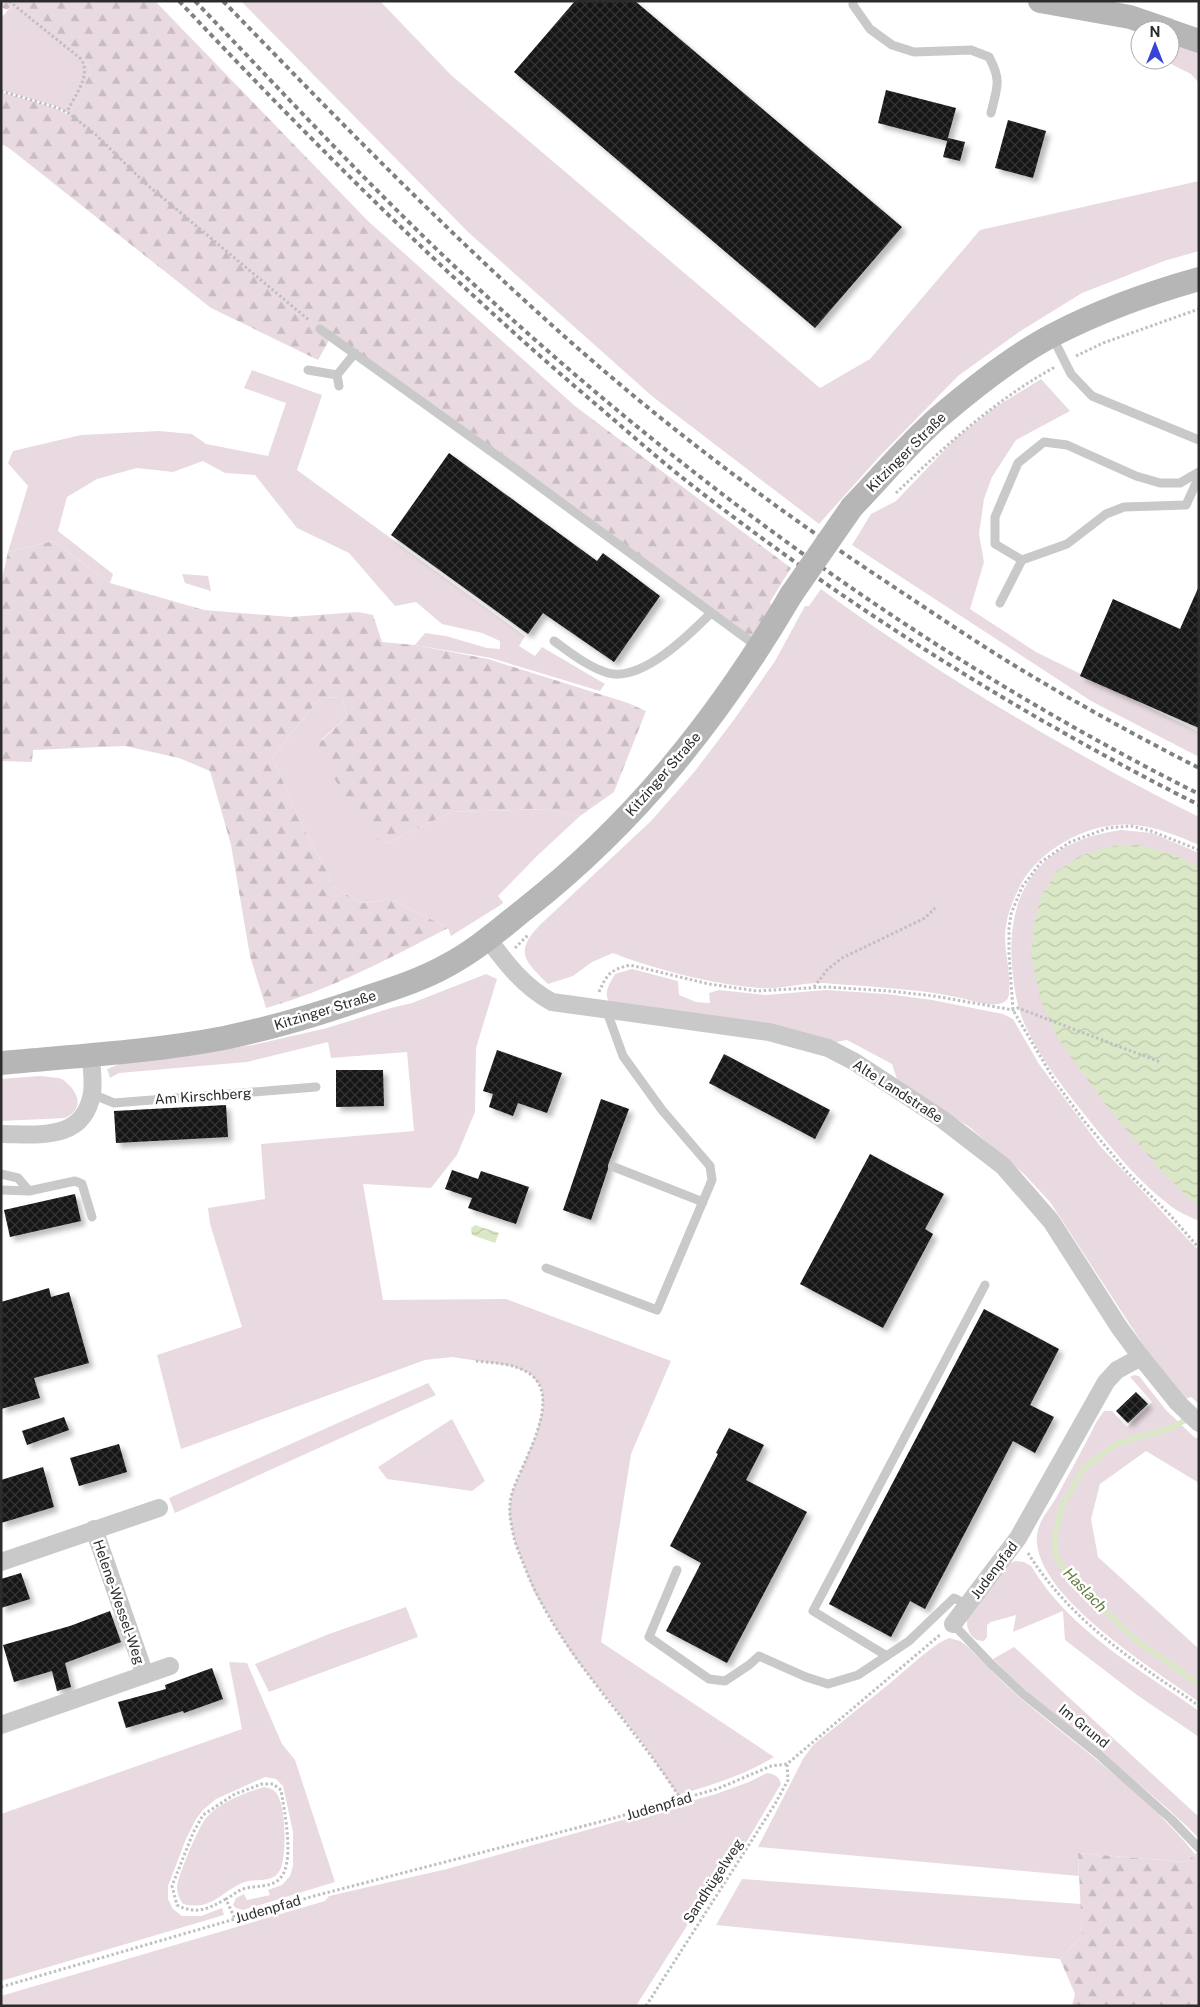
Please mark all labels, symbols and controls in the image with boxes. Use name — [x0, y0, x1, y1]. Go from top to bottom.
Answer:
north arrow — [1130, 20, 1180, 70]
text: N — [1150, 24, 1160, 40]
street label: Kitzinger Straße — [863, 409, 949, 495]
street label: Kitzinger Straße — [622, 729, 704, 819]
street label: Kitzinger Straße — [272, 987, 378, 1033]
street label: Alte Landstraße — [850, 1056, 946, 1126]
street label: Am Kirschberg — [154, 1085, 252, 1107]
street label: Helene-Wessel-Weg — [90, 1538, 148, 1667]
street label: Judenpfad — [967, 1538, 1021, 1602]
water label: Haslach — [1060, 1564, 1111, 1615]
street label: Im Grund — [1056, 1701, 1112, 1751]
street label: Judenpfad — [624, 1789, 694, 1823]
street label: Sandhügelweg — [680, 1836, 746, 1926]
street label: Judenpfad — [233, 1892, 303, 1926]

